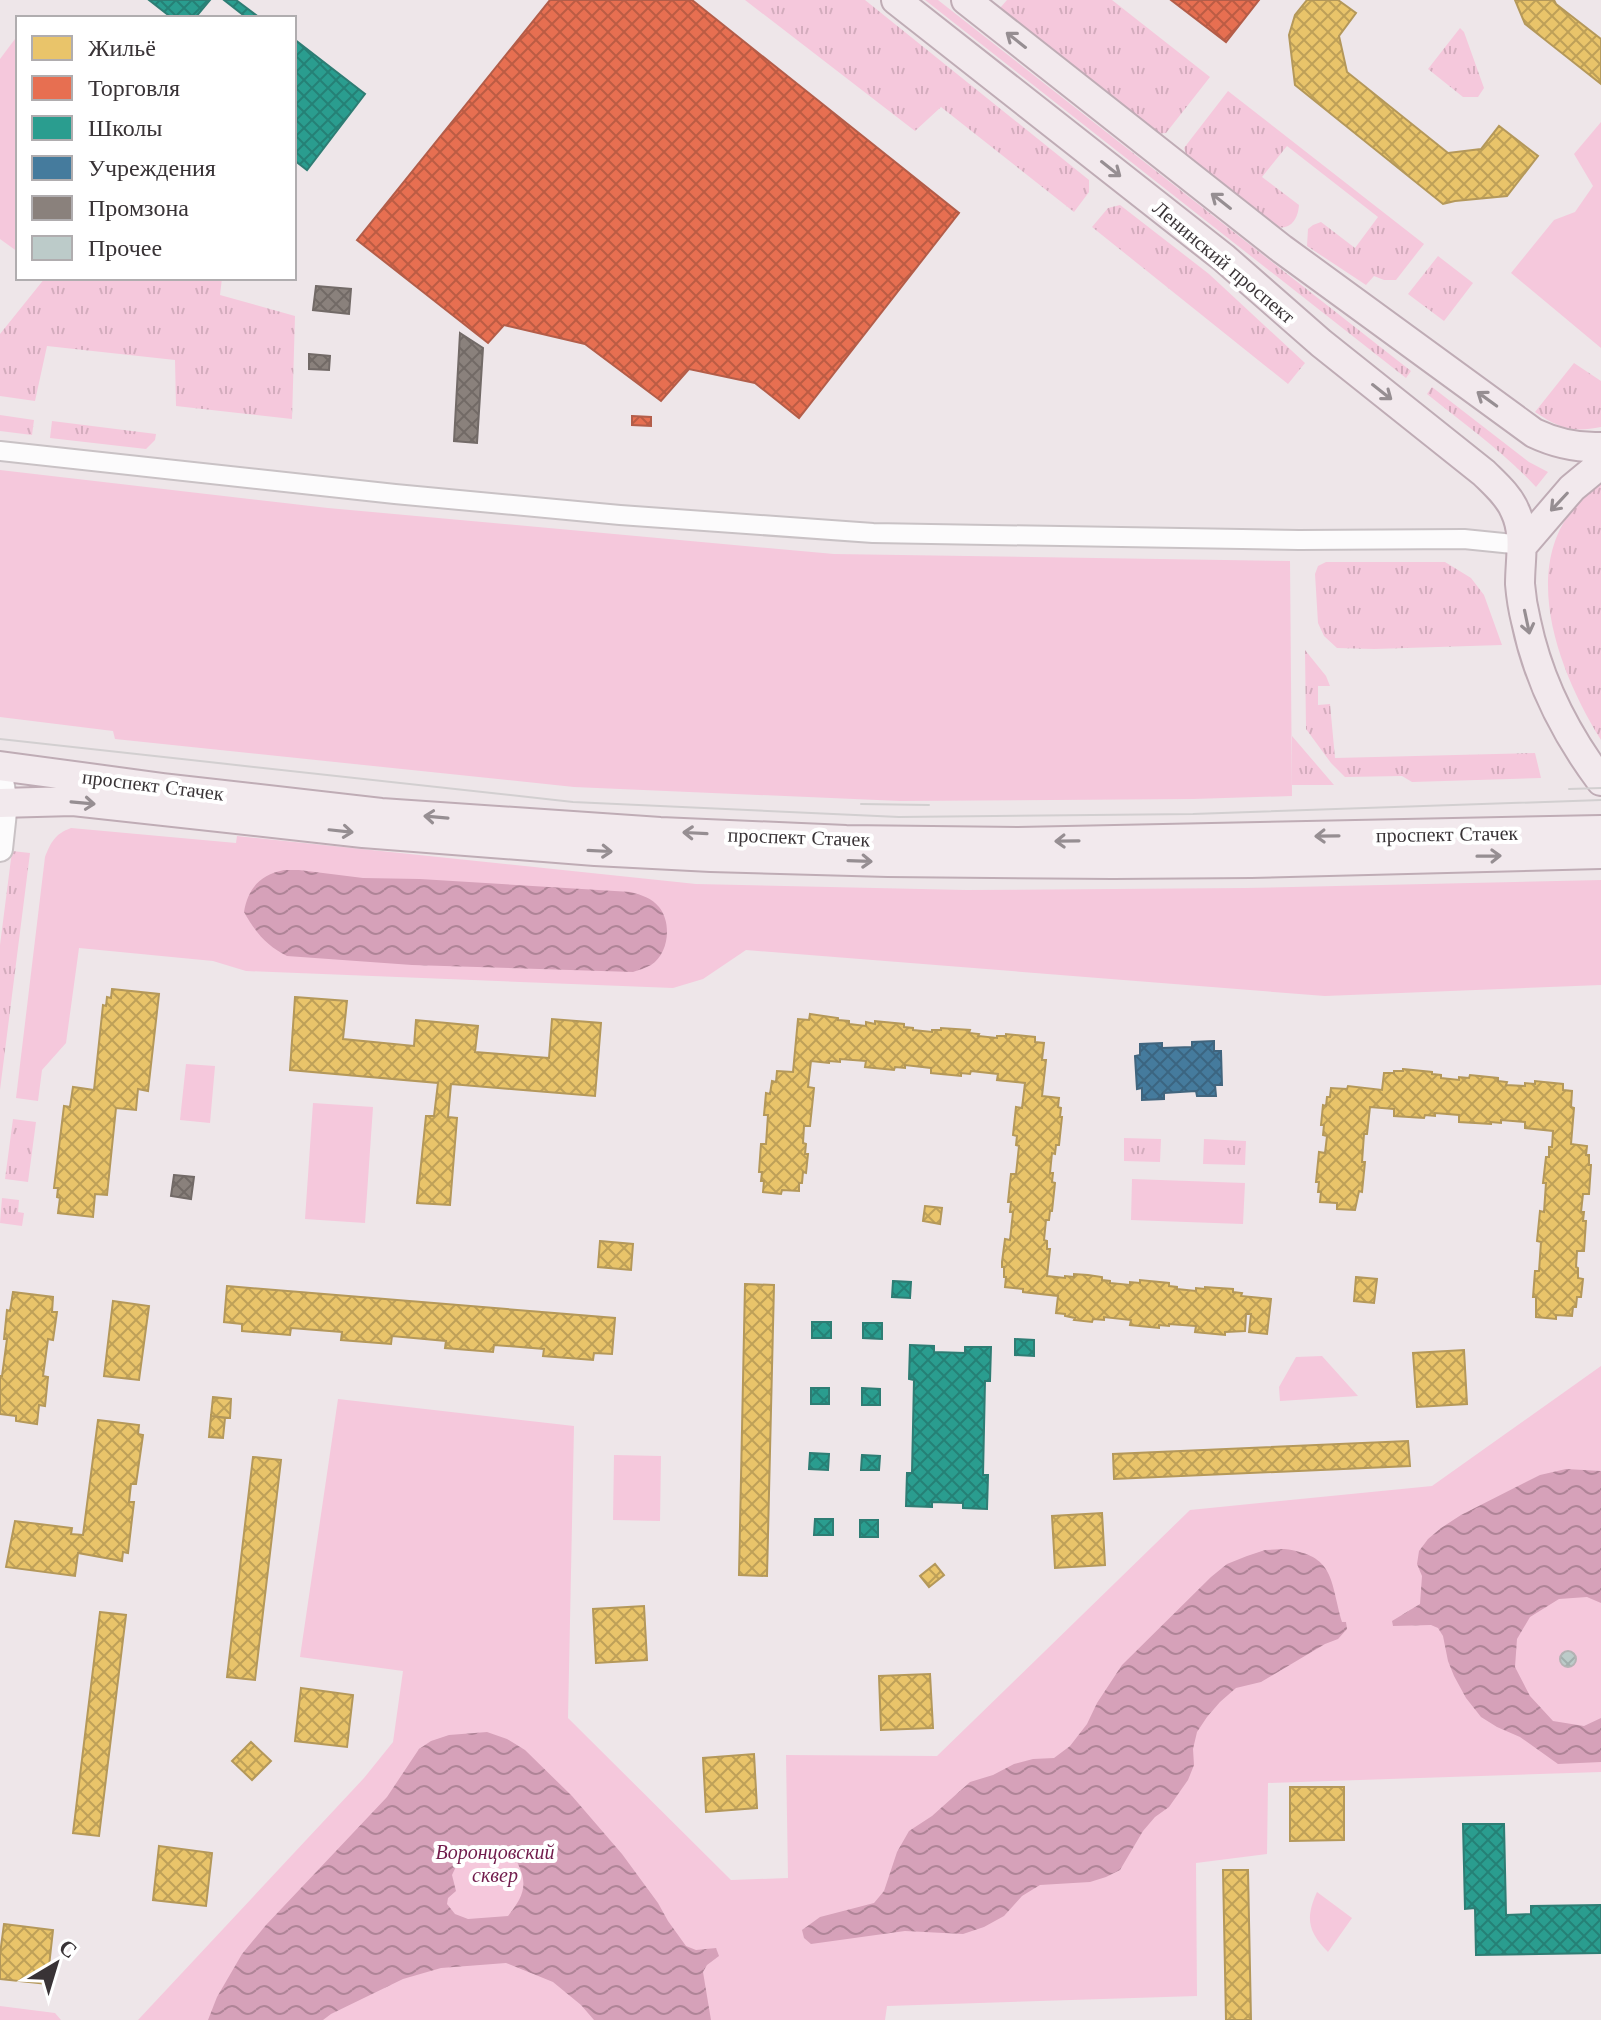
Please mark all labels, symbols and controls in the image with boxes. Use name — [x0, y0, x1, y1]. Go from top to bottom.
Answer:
legend — [16, 16, 296, 280]
one-way arrow — [1006, 31, 1027, 49]
text: Жильё — [88, 33, 156, 62]
text: Торговля — [88, 73, 180, 102]
text: Школы — [88, 113, 162, 142]
text: Учреждения — [88, 153, 216, 182]
one-way arrow — [1100, 160, 1121, 178]
one-way arrow — [1211, 192, 1232, 209]
text: Промзона — [88, 193, 189, 222]
street label: Ленинский проспект — [1148, 196, 1300, 329]
text: Прочее — [88, 233, 162, 262]
one-way arrow — [1371, 383, 1392, 400]
one-way arrow — [1477, 391, 1498, 408]
one-way arrow — [1550, 492, 1569, 512]
one-way arrow — [1520, 609, 1535, 635]
street label: проспект Стачек — [81, 764, 225, 806]
one-way arrow — [69, 795, 96, 810]
one-way arrow — [423, 810, 450, 825]
street label: проспект Стачек — [1376, 821, 1519, 847]
street label: проспект Стачек — [727, 823, 871, 851]
one-way arrow — [327, 824, 354, 839]
one-way arrow — [682, 826, 709, 841]
one-way arrow — [1314, 828, 1341, 844]
one-way arrow — [1054, 833, 1081, 849]
one-way arrow — [586, 844, 613, 859]
one-way arrow — [1475, 848, 1502, 864]
one-way arrow — [846, 854, 873, 869]
park label: Воронцовский сквер — [435, 1840, 555, 1887]
north arrow — [16, 1924, 96, 2004]
text: С — [53, 1933, 83, 1964]

